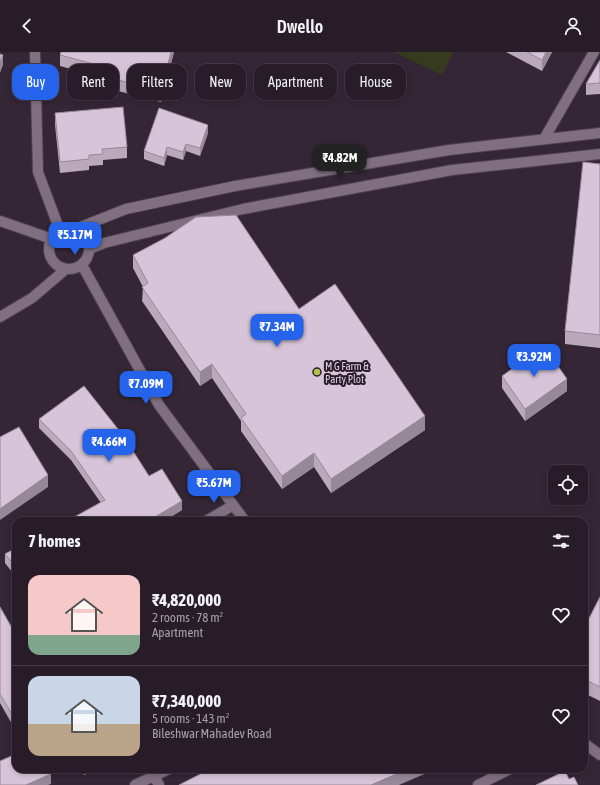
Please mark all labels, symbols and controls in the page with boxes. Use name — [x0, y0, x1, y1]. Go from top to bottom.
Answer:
icon: back — [16, 15, 38, 37]
icon: person — [562, 15, 584, 37]
text: Dwello — [277, 16, 323, 37]
chip: Buy — [12, 64, 59, 100]
chip: Rent — [67, 64, 119, 100]
chip: Filters — [127, 64, 187, 100]
chip: New — [195, 64, 246, 100]
chip: Apartment — [254, 64, 337, 100]
chip: House — [345, 64, 406, 100]
pin: ₹4.82M — [307, 145, 373, 179]
text: ₹4.82M — [323, 150, 357, 165]
pin: ₹5.17M — [42, 222, 108, 256]
text: ₹5.17M — [58, 227, 92, 242]
pin: ₹7.34M — [244, 314, 310, 348]
text: ₹7.34M — [260, 319, 294, 334]
pin: ₹3.92M — [501, 344, 567, 378]
text: ₹3.92M — [517, 349, 551, 364]
place label: M G Farm & Party Plot — [325, 360, 369, 385]
marker: M G Farm & Party Plot — [312, 367, 322, 377]
pin: ₹7.09M — [113, 371, 179, 405]
text: ₹7.09M — [129, 376, 163, 391]
pin: ₹4.66M — [76, 429, 142, 463]
text: ₹4.66M — [92, 434, 126, 449]
map controls — [548, 465, 588, 505]
button: locate — [548, 465, 588, 505]
pin: ₹5.67M — [181, 470, 247, 504]
text: ₹5.67M — [197, 475, 231, 490]
icon: filters — [550, 530, 572, 552]
text: 7 homes — [28, 531, 81, 551]
text: ₹4,820,000 — [152, 590, 221, 610]
icon: home — [60, 591, 108, 639]
icon: heart — [550, 604, 572, 626]
text: 2 rooms · 78 m² — [152, 610, 223, 625]
text: Apartment — [152, 625, 203, 640]
text: ₹7,340,000 — [152, 691, 221, 711]
icon: home — [60, 692, 108, 740]
icon: heart — [550, 705, 572, 727]
text: 5 rooms · 143 m² — [152, 711, 229, 726]
text: Bileshwar Mahadev Road — [152, 726, 272, 741]

